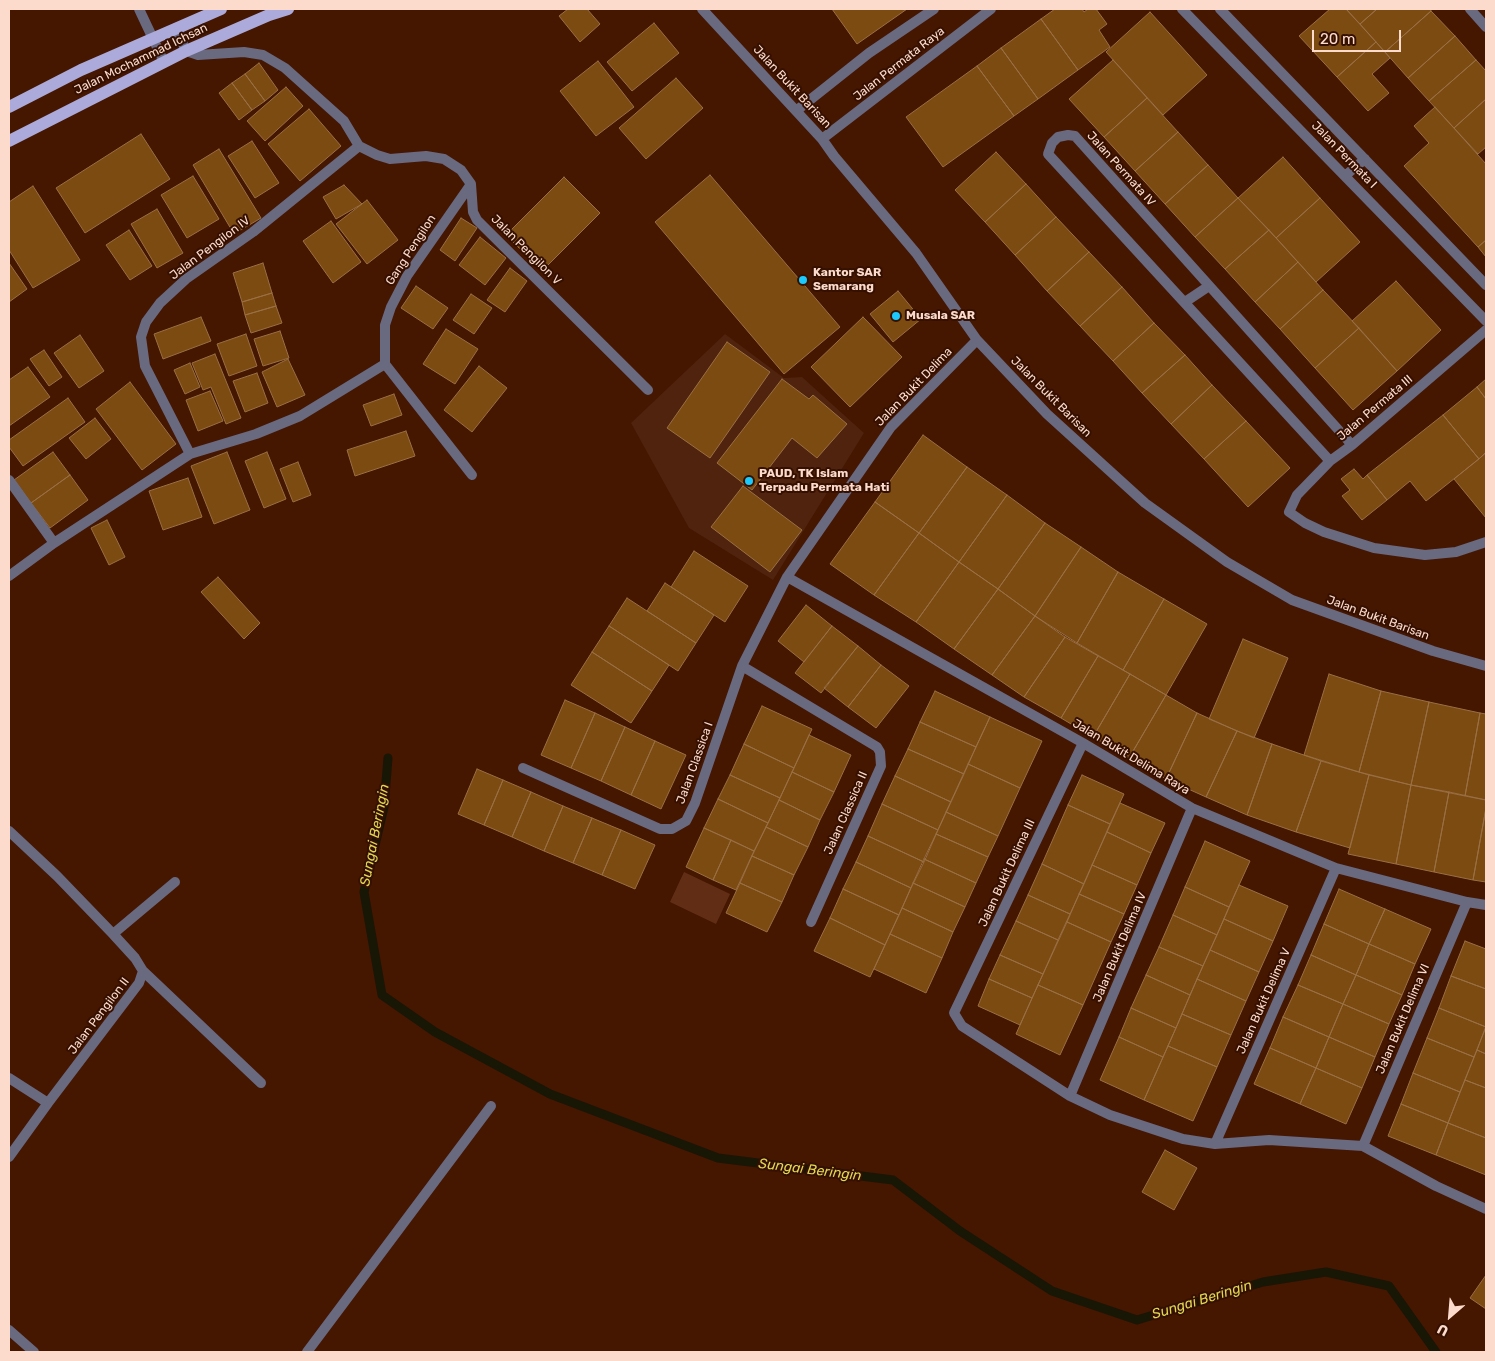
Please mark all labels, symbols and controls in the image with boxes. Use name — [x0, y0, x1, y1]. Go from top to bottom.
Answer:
street label: Jalan Mochammad Ichsan — [72, 20, 210, 98]
scale bar — [1315, 20, 1404, 52]
street label: Jalan Permata Raya — [851, 24, 947, 104]
text: 20 m — [1320, 30, 1355, 48]
street label: Jalan Bukit Barisan — [750, 43, 834, 131]
street label: Jalan Permata I — [1308, 118, 1380, 192]
street label: Jalan Permata IV — [1084, 129, 1158, 209]
street label: Gang Pengilon — [383, 212, 439, 288]
street label: Jalan Pengilon V — [488, 212, 564, 288]
street label: Jalan Pengilon IV — [167, 213, 253, 283]
place label: Kantor SAR Semarang — [813, 266, 881, 294]
marker: Kantor SAR Semarang — [797, 274, 809, 286]
place label: Musala SAR — [906, 309, 975, 323]
marker: Musala SAR — [890, 310, 902, 322]
street label: Jalan Bukit Delima — [873, 345, 955, 429]
street label: Jalan Bukit Barisan — [1008, 354, 1094, 440]
street label: Jalan Permata III — [1334, 372, 1416, 444]
place label: PAUD, TK Islam Terpadu Permata Hati — [759, 467, 889, 495]
marker: PAUD, TK Islam Terpadu Permata Hati — [743, 475, 755, 487]
street label: Jalan Bukit Barisan — [1325, 593, 1431, 643]
street label: Jalan Bukit Delima Raya — [1070, 716, 1192, 798]
street label: Jalan Classica I — [674, 720, 716, 806]
street label: Jalan Classica II — [821, 769, 871, 857]
water label: Sungai Beringin — [357, 783, 393, 887]
street label: Jalan Bukit Delima III — [976, 817, 1038, 929]
street label: Jalan Bukit Delima IV — [1090, 890, 1150, 1004]
street label: Jalan Bukit Delima V — [1234, 946, 1294, 1056]
street label: Jalan Bukit Delima VI — [1373, 962, 1433, 1076]
street label: Jalan Pengilon II — [66, 975, 132, 1057]
water label: Sungai Beringin — [758, 1155, 862, 1185]
water label: Sungai Beringin — [1150, 1277, 1254, 1323]
north arrow — [1425, 1291, 1475, 1341]
text: U — [1435, 1320, 1451, 1340]

